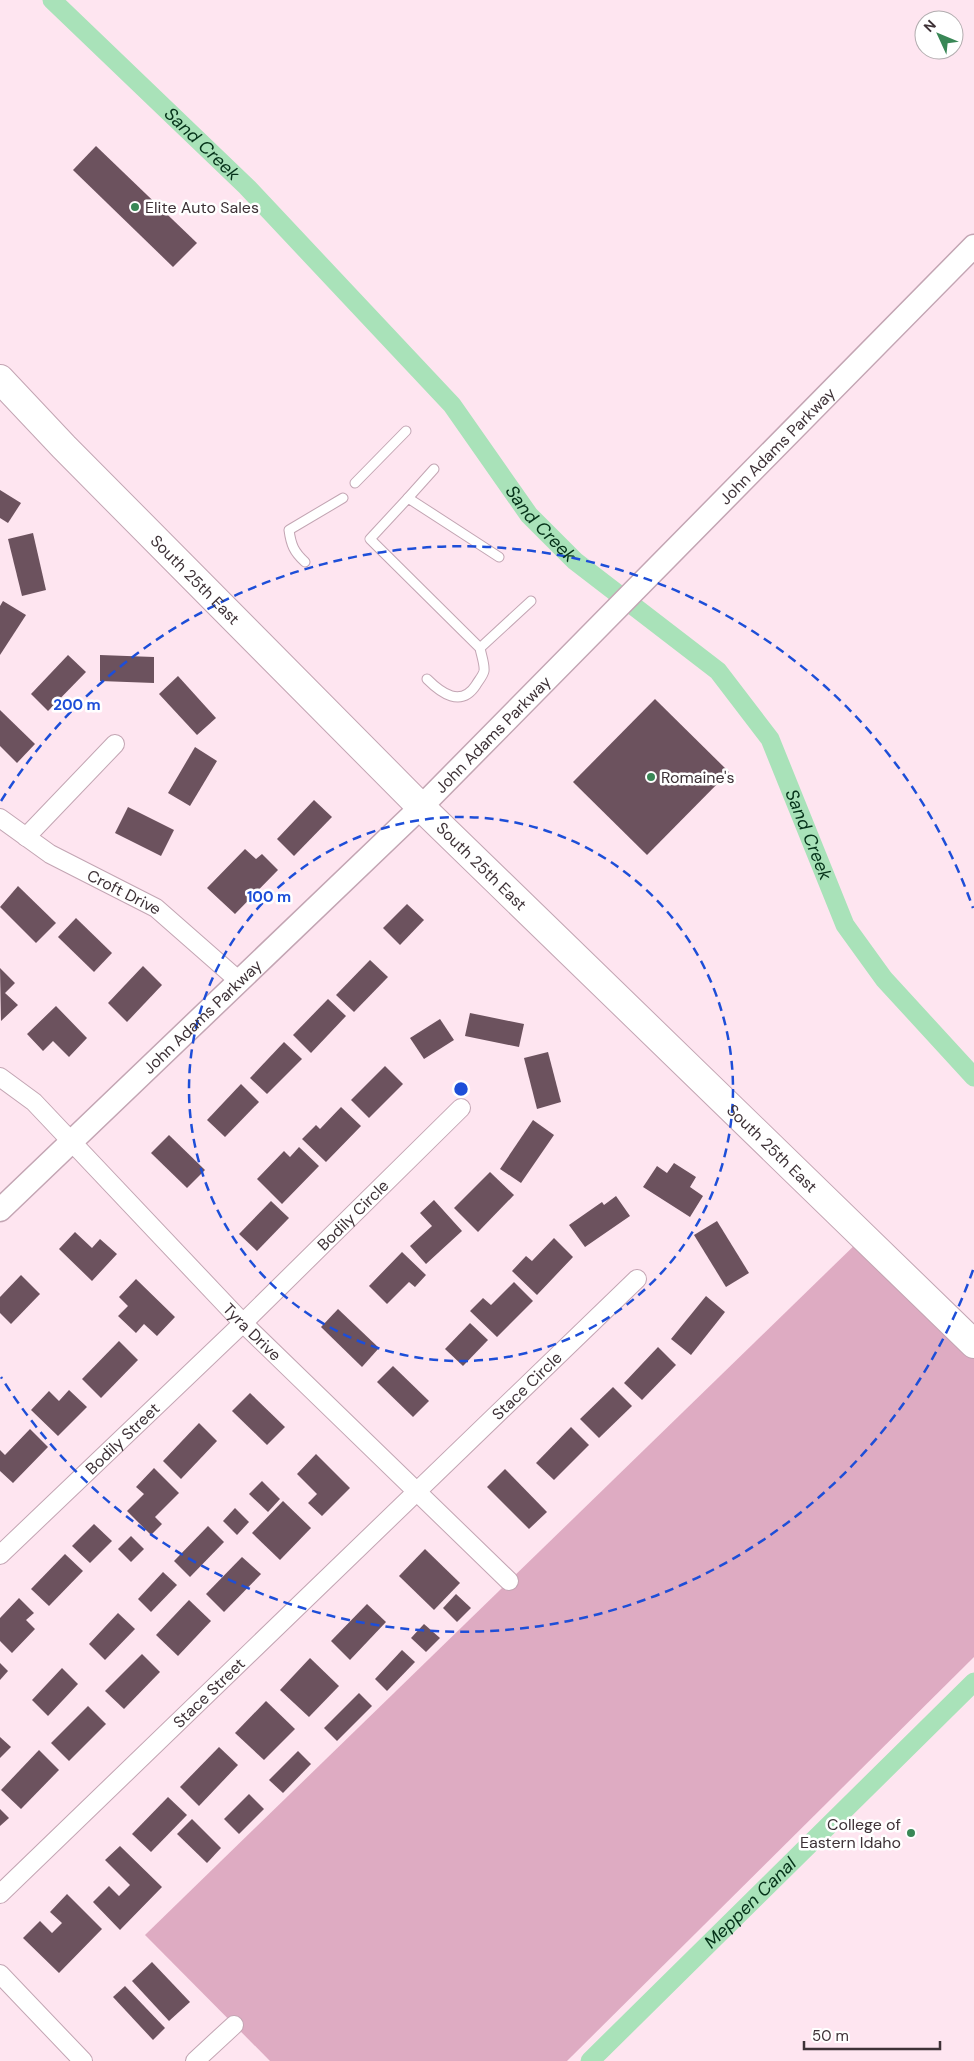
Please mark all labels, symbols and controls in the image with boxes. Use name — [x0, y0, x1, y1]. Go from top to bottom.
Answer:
north arrow — [914, 10, 964, 60]
text: N — [920, 16, 940, 36]
water label: Sand Creek — [159, 102, 246, 186]
place label: Elite Auto Sales — [145, 197, 259, 218]
marker: Elite Auto Sales — [129, 201, 141, 213]
street label: John Adams Parkway — [715, 383, 840, 509]
water label: Sand Creek — [500, 480, 582, 568]
street label: South 25th East — [146, 530, 244, 629]
street label: John Adams Parkway — [430, 671, 555, 797]
text: 200 m — [53, 695, 101, 715]
place label: Romaine's — [661, 767, 734, 788]
marker: Romaine's — [645, 771, 657, 783]
water label: Sand Creek — [779, 786, 838, 885]
street label: South 25th East — [432, 817, 531, 915]
street label: Croft Drive — [84, 864, 166, 919]
text: 100 m — [247, 887, 291, 907]
street label: John Adams Parkway — [138, 955, 266, 1078]
centre of rings — [452, 1080, 470, 1098]
street label: South 25th East — [723, 1099, 822, 1197]
street label: Bodily Circle — [312, 1175, 393, 1255]
street label: Tyra Drive — [219, 1298, 286, 1365]
street label: Stace Circle — [487, 1347, 566, 1424]
street label: Bodily Street — [81, 1398, 164, 1479]
street label: Stace Street — [168, 1653, 249, 1732]
place label: College of Eastern Idaho — [800, 1814, 901, 1853]
marker: College of Eastern Idaho — [905, 1827, 917, 1839]
water label: Meppen Canal — [699, 1851, 802, 1954]
scale bar — [804, 2018, 940, 2050]
text: 50 m — [812, 2026, 849, 2046]

